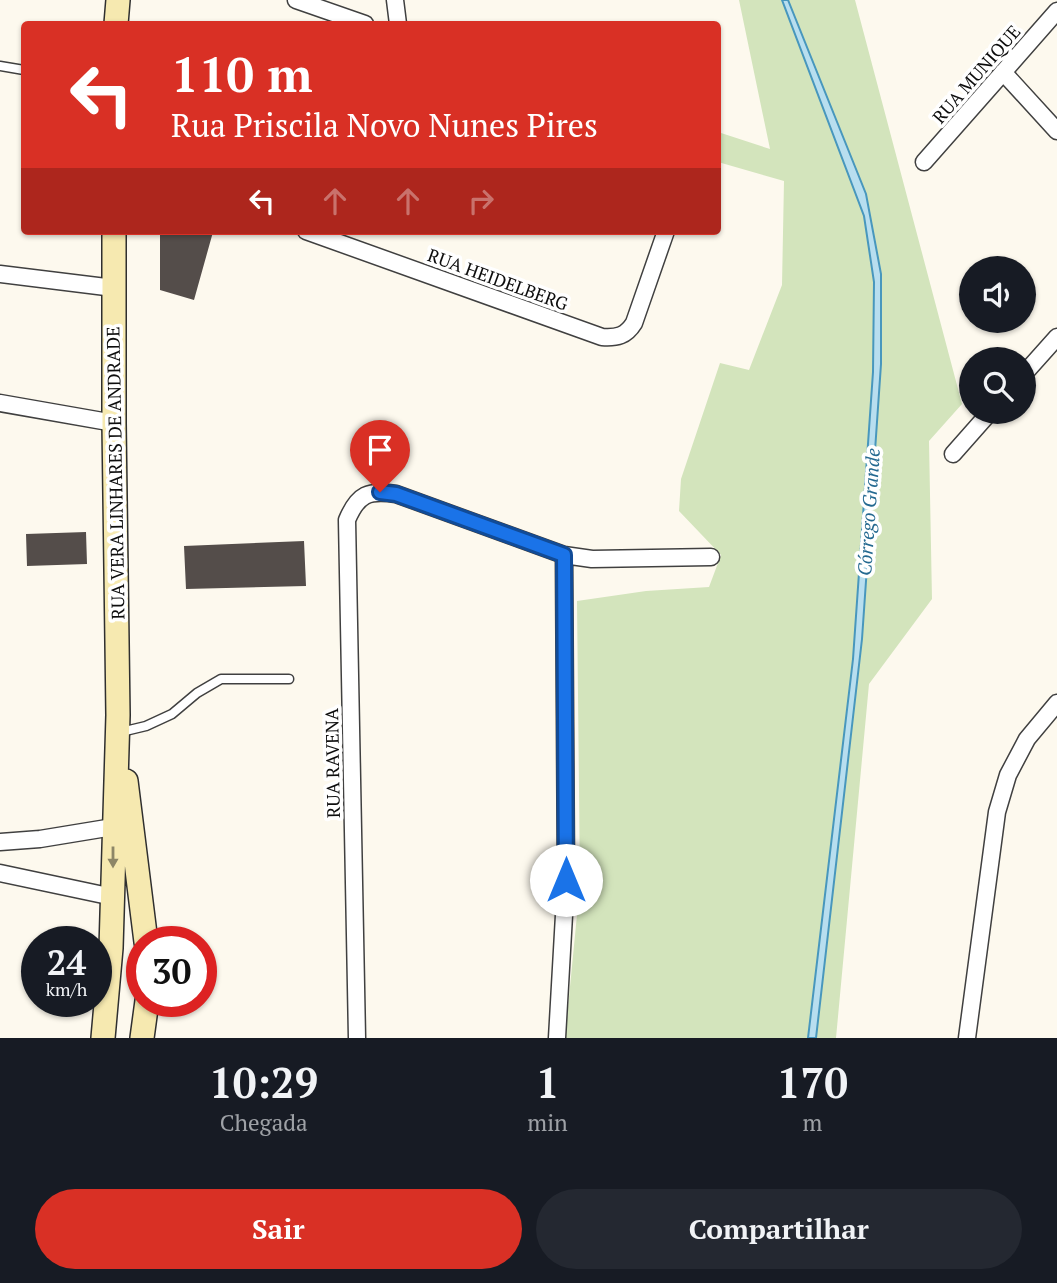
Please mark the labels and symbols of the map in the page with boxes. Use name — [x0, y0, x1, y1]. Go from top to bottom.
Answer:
street label: RUA MUNIQUE — [927, 20, 1025, 128]
street label: RUA HEIDELBERG — [424, 242, 572, 316]
street label: RUA VERA LINHARES DE ANDRADE — [100, 326, 130, 620]
pin — [350, 420, 410, 492]
water label: Córrego Grande — [851, 447, 885, 577]
street label: RUA RAVENA — [319, 707, 345, 818]
position arrow — [529, 843, 603, 917]
one-way arrow — [107, 846, 119, 868]
speed limit sign: 30 — [126, 926, 217, 1017]

